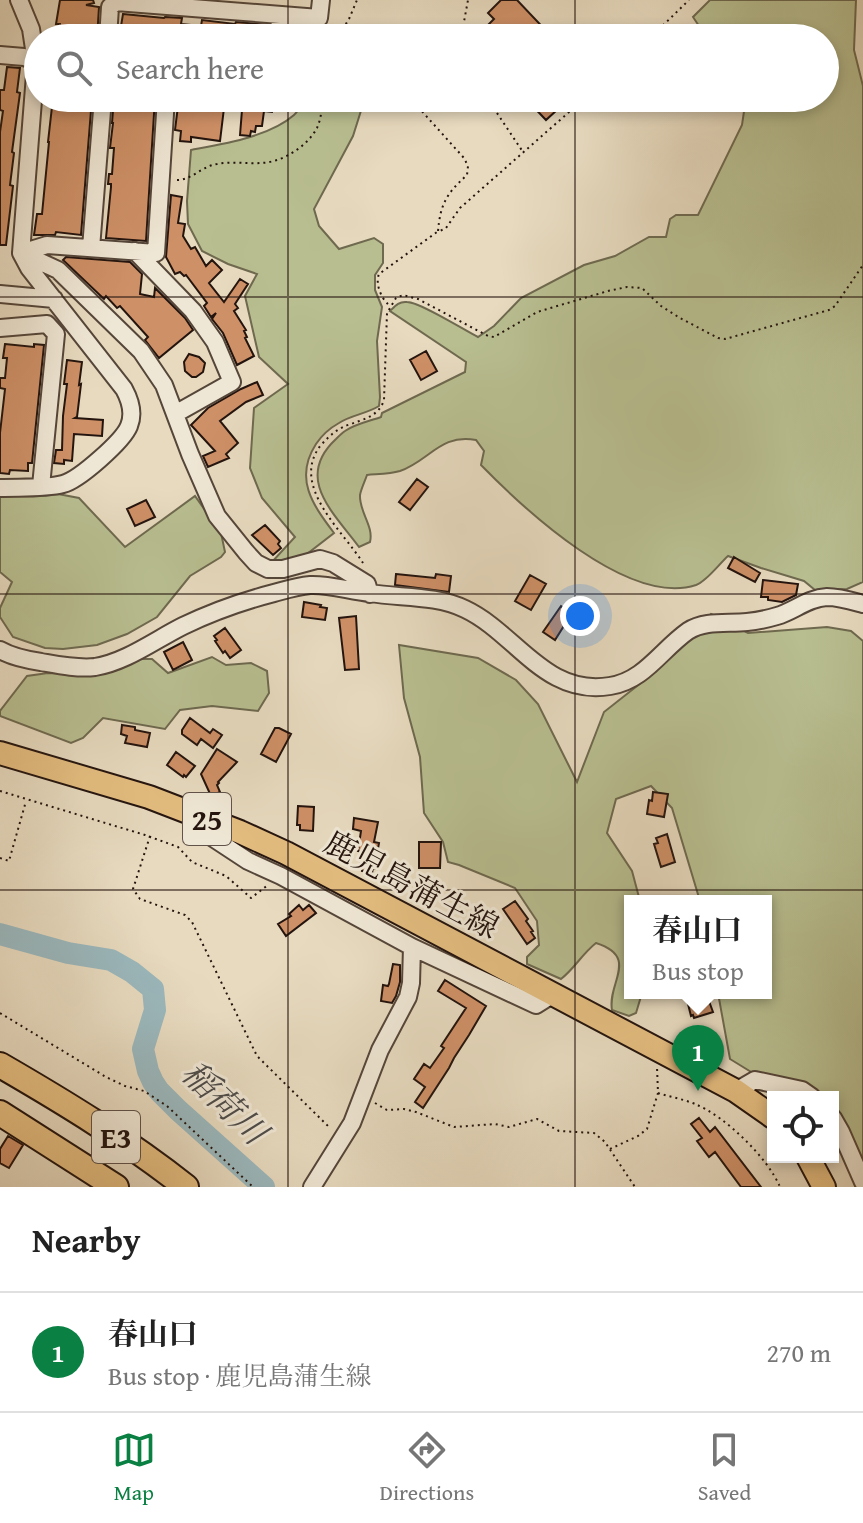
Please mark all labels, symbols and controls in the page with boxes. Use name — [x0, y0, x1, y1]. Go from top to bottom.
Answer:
search box — [24, 24, 839, 112]
icon: search — [52, 46, 96, 90]
text: Search here — [116, 46, 264, 90]
your location — [560, 596, 600, 636]
road number: 25 — [183, 793, 231, 845]
street label: 鹿児島蒲生線 — [316, 818, 508, 950]
popup — [624, 895, 772, 999]
text: 春山口 — [652, 907, 742, 951]
text: Bus stop — [652, 951, 744, 990]
pin: 1 — [672, 1025, 724, 1091]
water label: 稲荷川 — [171, 1049, 282, 1158]
map controls — [767, 1091, 839, 1163]
button: locate — [767, 1091, 839, 1163]
road number: E3 — [92, 1111, 140, 1163]
text: Nearby — [32, 1215, 141, 1264]
text: 春山口 — [108, 1311, 198, 1355]
text: 1 — [51, 1333, 65, 1372]
text: 270 m — [766, 1333, 831, 1372]
text: Bus stop · 鹿児島蒲生線 — [108, 1356, 371, 1395]
tab: Map — [112, 1428, 156, 1508]
tab: Directions — [380, 1428, 474, 1508]
tab: Saved — [698, 1428, 751, 1508]

